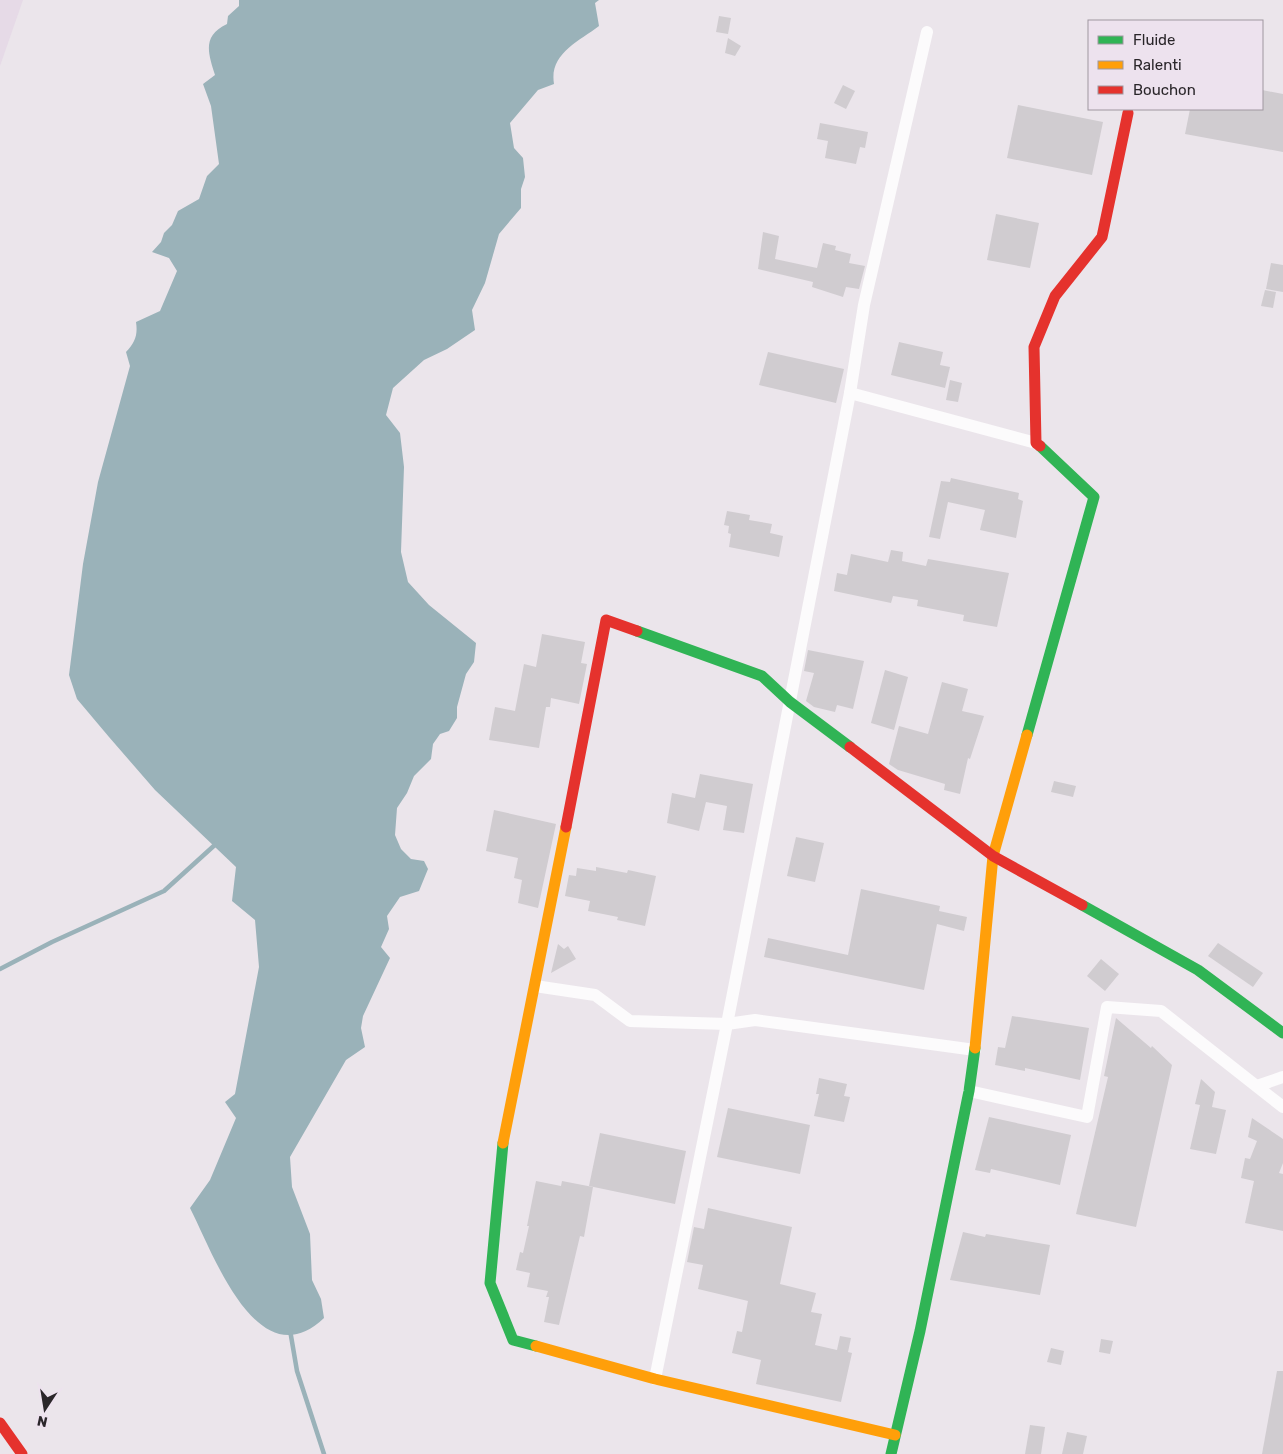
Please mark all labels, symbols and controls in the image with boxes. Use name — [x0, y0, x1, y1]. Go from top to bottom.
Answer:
legend — [1088, 20, 1263, 110]
text: Fluide — [1133, 31, 1175, 49]
text: Ralenti — [1133, 56, 1182, 74]
text: Bouchon — [1133, 81, 1196, 99]
north arrow — [20, 1384, 70, 1434]
text: N — [36, 1412, 49, 1431]

